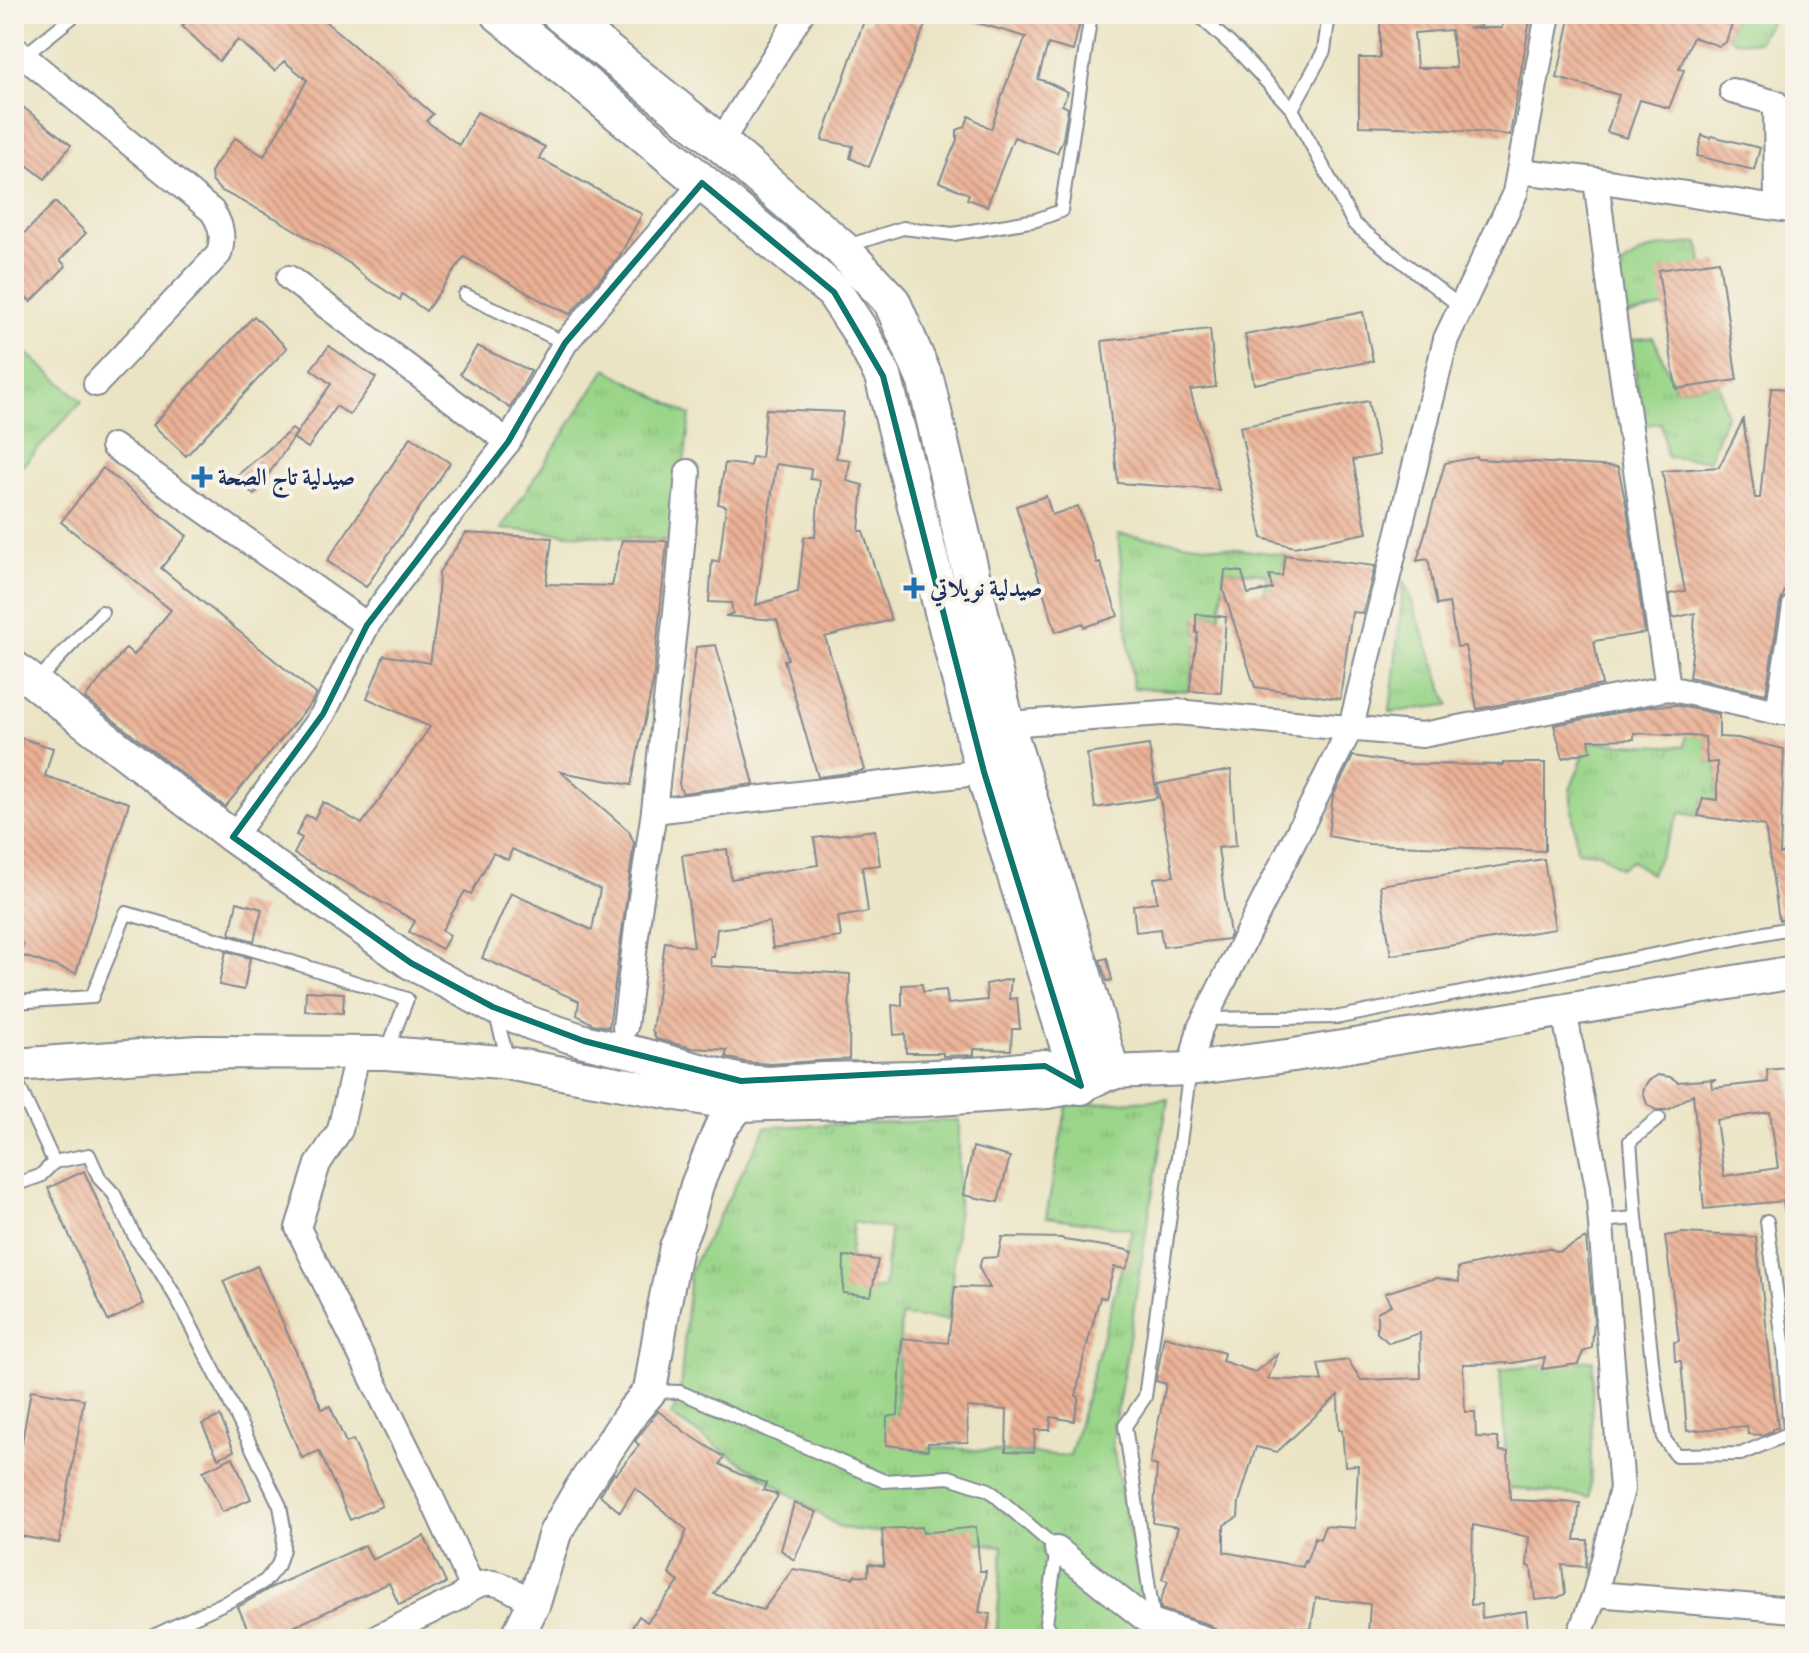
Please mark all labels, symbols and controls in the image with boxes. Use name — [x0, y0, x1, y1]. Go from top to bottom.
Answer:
place label: صيدلية تاج الصحة — [218, 462, 355, 499]
marker: صيدلية تاج الصحة — [193, 468, 211, 486]
place label: صيدلية نويلاتي — [929, 573, 1042, 607]
marker: صيدلية نويلاتي — [905, 579, 923, 597]

